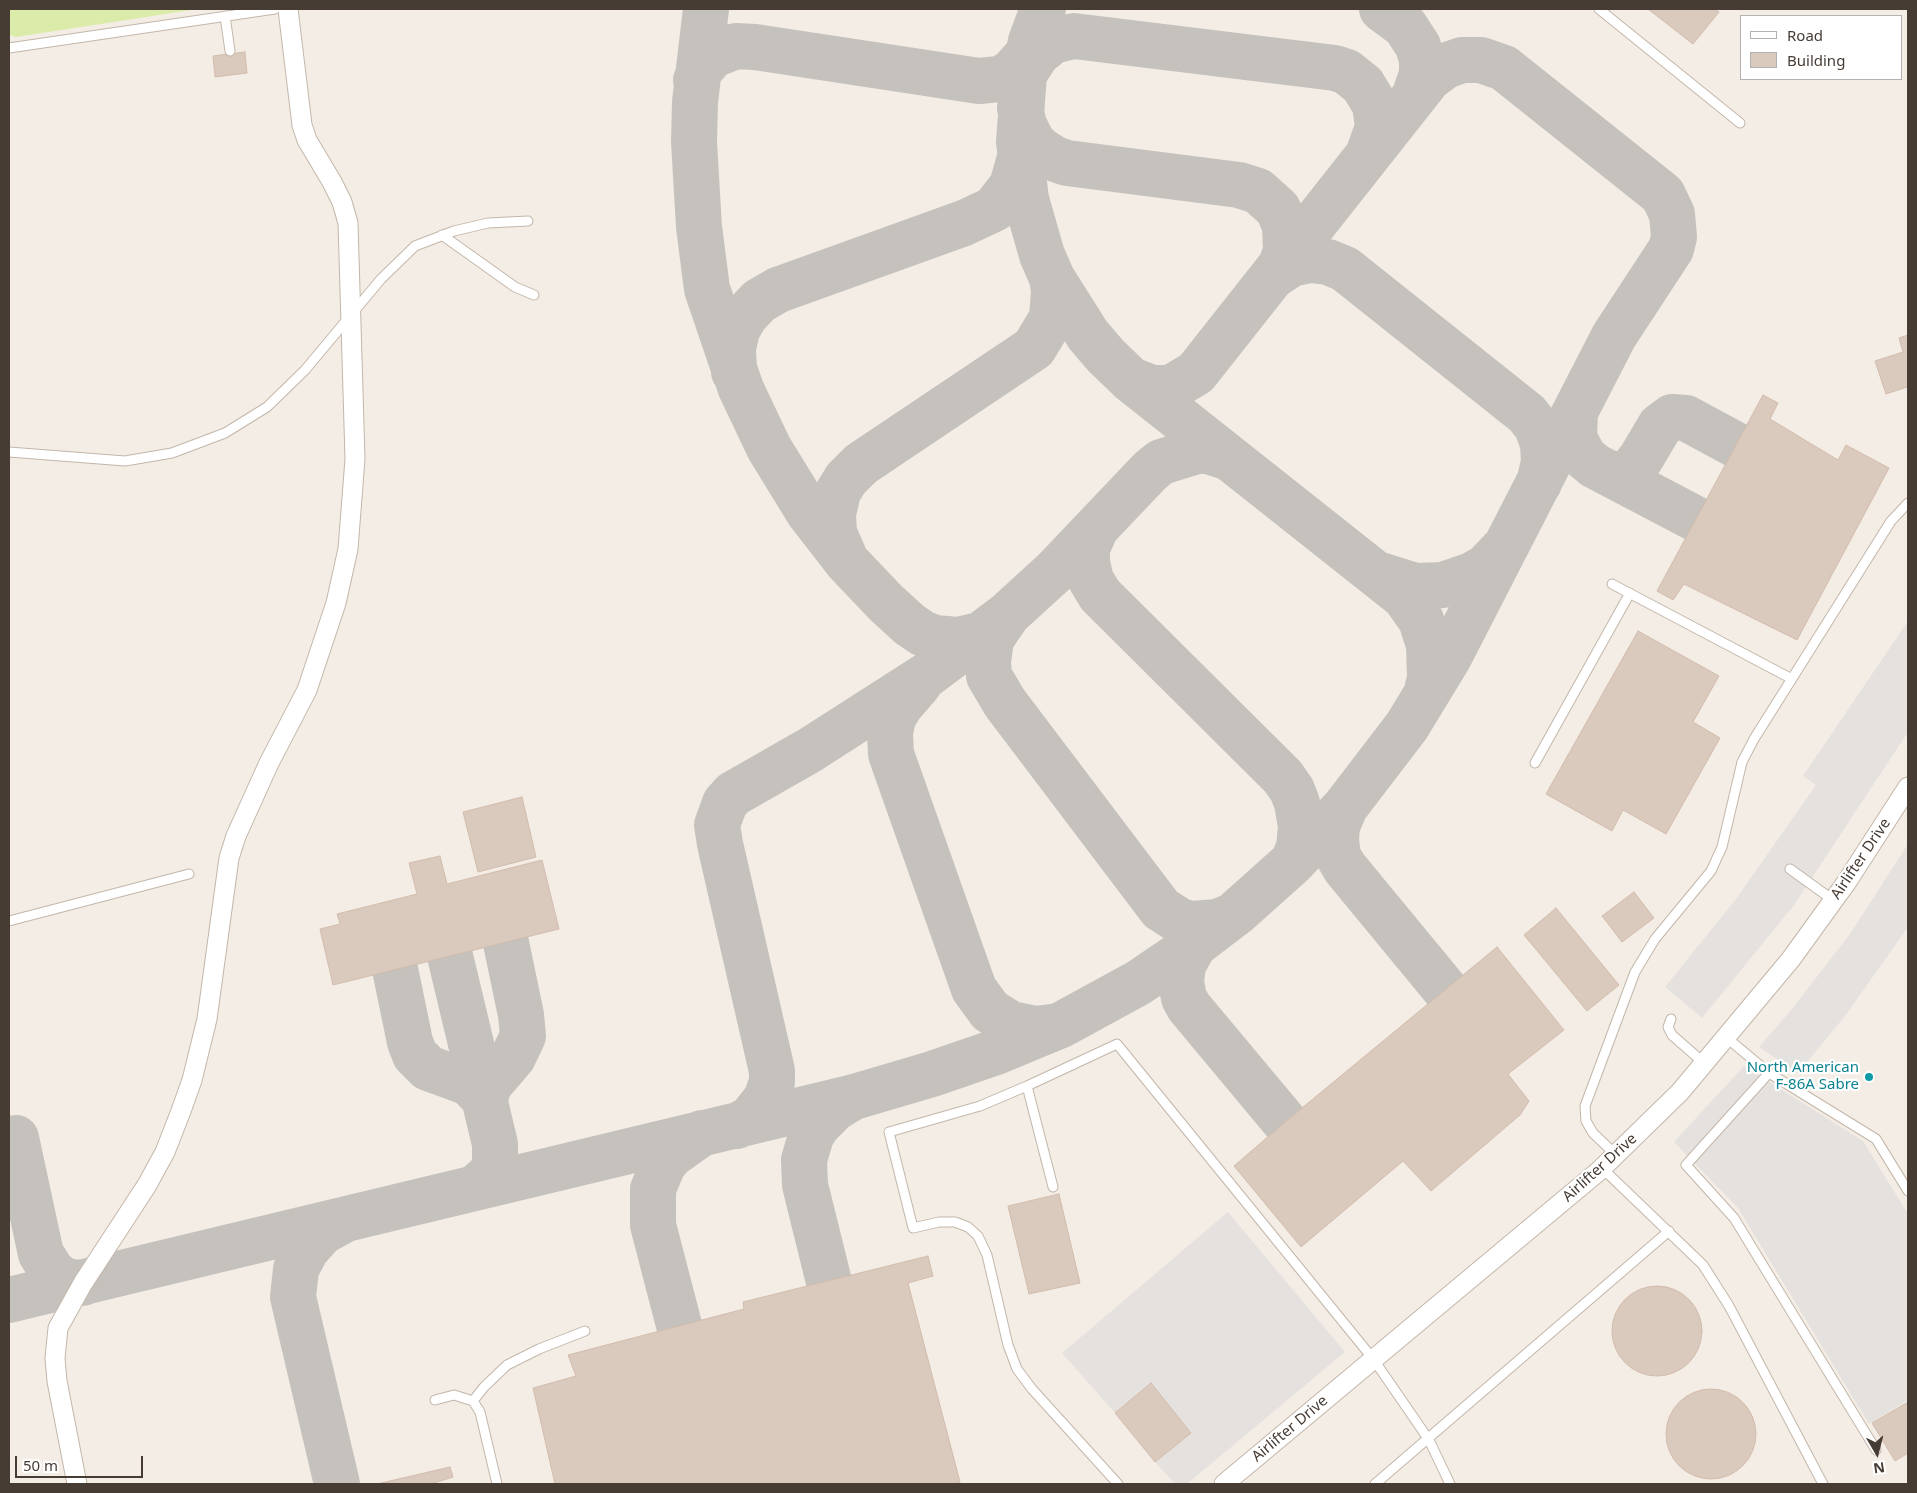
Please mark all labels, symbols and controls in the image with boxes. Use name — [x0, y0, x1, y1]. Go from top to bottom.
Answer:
legend — [1740, 15, 1902, 80]
text: Road — [1787, 25, 1823, 45]
text: Building — [1787, 50, 1845, 70]
street label: Airlifter Drive — [1827, 815, 1895, 903]
place label: North American F-86A Sabre — [1747, 1059, 1859, 1094]
marker: North American F-86A Sabre — [1863, 1071, 1875, 1083]
street label: Airlifter Drive — [1559, 1130, 1641, 1206]
street label: Airlifter Drive — [1248, 1392, 1332, 1466]
north arrow — [1852, 1428, 1902, 1478]
scale bar — [18, 1446, 145, 1478]
text: 50 m — [23, 1455, 58, 1475]
text: N — [1872, 1458, 1886, 1479]

